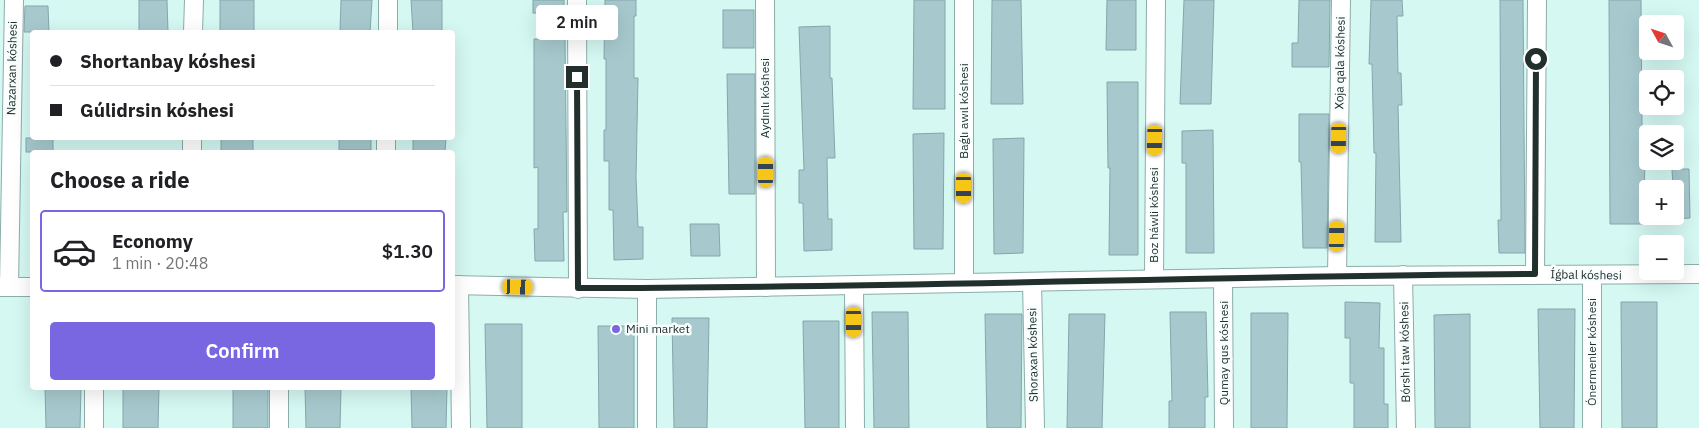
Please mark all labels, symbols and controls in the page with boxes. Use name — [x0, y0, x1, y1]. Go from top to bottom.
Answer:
callout: 2 min — [536, 5, 618, 40]
text: 2 min — [556, 12, 598, 32]
north arrow — [1639, 15, 1684, 60]
map controls — [1639, 15, 1684, 280]
street label: Xoja qala kóshesi — [1331, 16, 1348, 110]
street label: Nazarxan kóshesi — [3, 21, 20, 115]
route start — [1525, 48, 1547, 70]
text: Shortanbay kóshesi — [80, 49, 256, 73]
street label: Aydınlı kóshesi — [757, 58, 772, 138]
street label: Baǵlı awıl kóshesi — [956, 63, 971, 159]
route end — [566, 66, 588, 88]
button: locate — [1639, 70, 1684, 115]
text: Gúlidrsin kóshesi — [80, 98, 234, 122]
car — [1331, 123, 1346, 153]
car — [1147, 125, 1162, 155]
button: layers — [1639, 125, 1684, 170]
car — [758, 157, 773, 187]
text: Choose a ride — [50, 165, 190, 194]
street label: Boz háwli kóshesi — [1146, 167, 1161, 263]
car — [956, 173, 971, 203]
button: + — [1639, 180, 1684, 225]
car — [1329, 221, 1344, 251]
icon: car — [52, 229, 97, 274]
text: Economy — [112, 229, 193, 253]
button: − — [1639, 235, 1684, 280]
text: $1.30 — [382, 239, 433, 263]
text: 1 min · 20:48 — [112, 253, 208, 273]
street label: Íǵbal kóshesi — [1550, 266, 1622, 283]
car — [502, 279, 533, 295]
street label: Ónermenler kóshesi — [1584, 298, 1599, 406]
street label: Qumay qus kóshesi — [1216, 301, 1231, 405]
street label: Bórshi taw kóshesi — [1396, 301, 1413, 403]
car — [846, 307, 861, 337]
street label: Shoraxan kóshesi — [1024, 308, 1041, 402]
place label: Mini market — [626, 321, 690, 336]
button: Confirm — [50, 322, 435, 380]
marker: Mini market — [610, 323, 622, 335]

